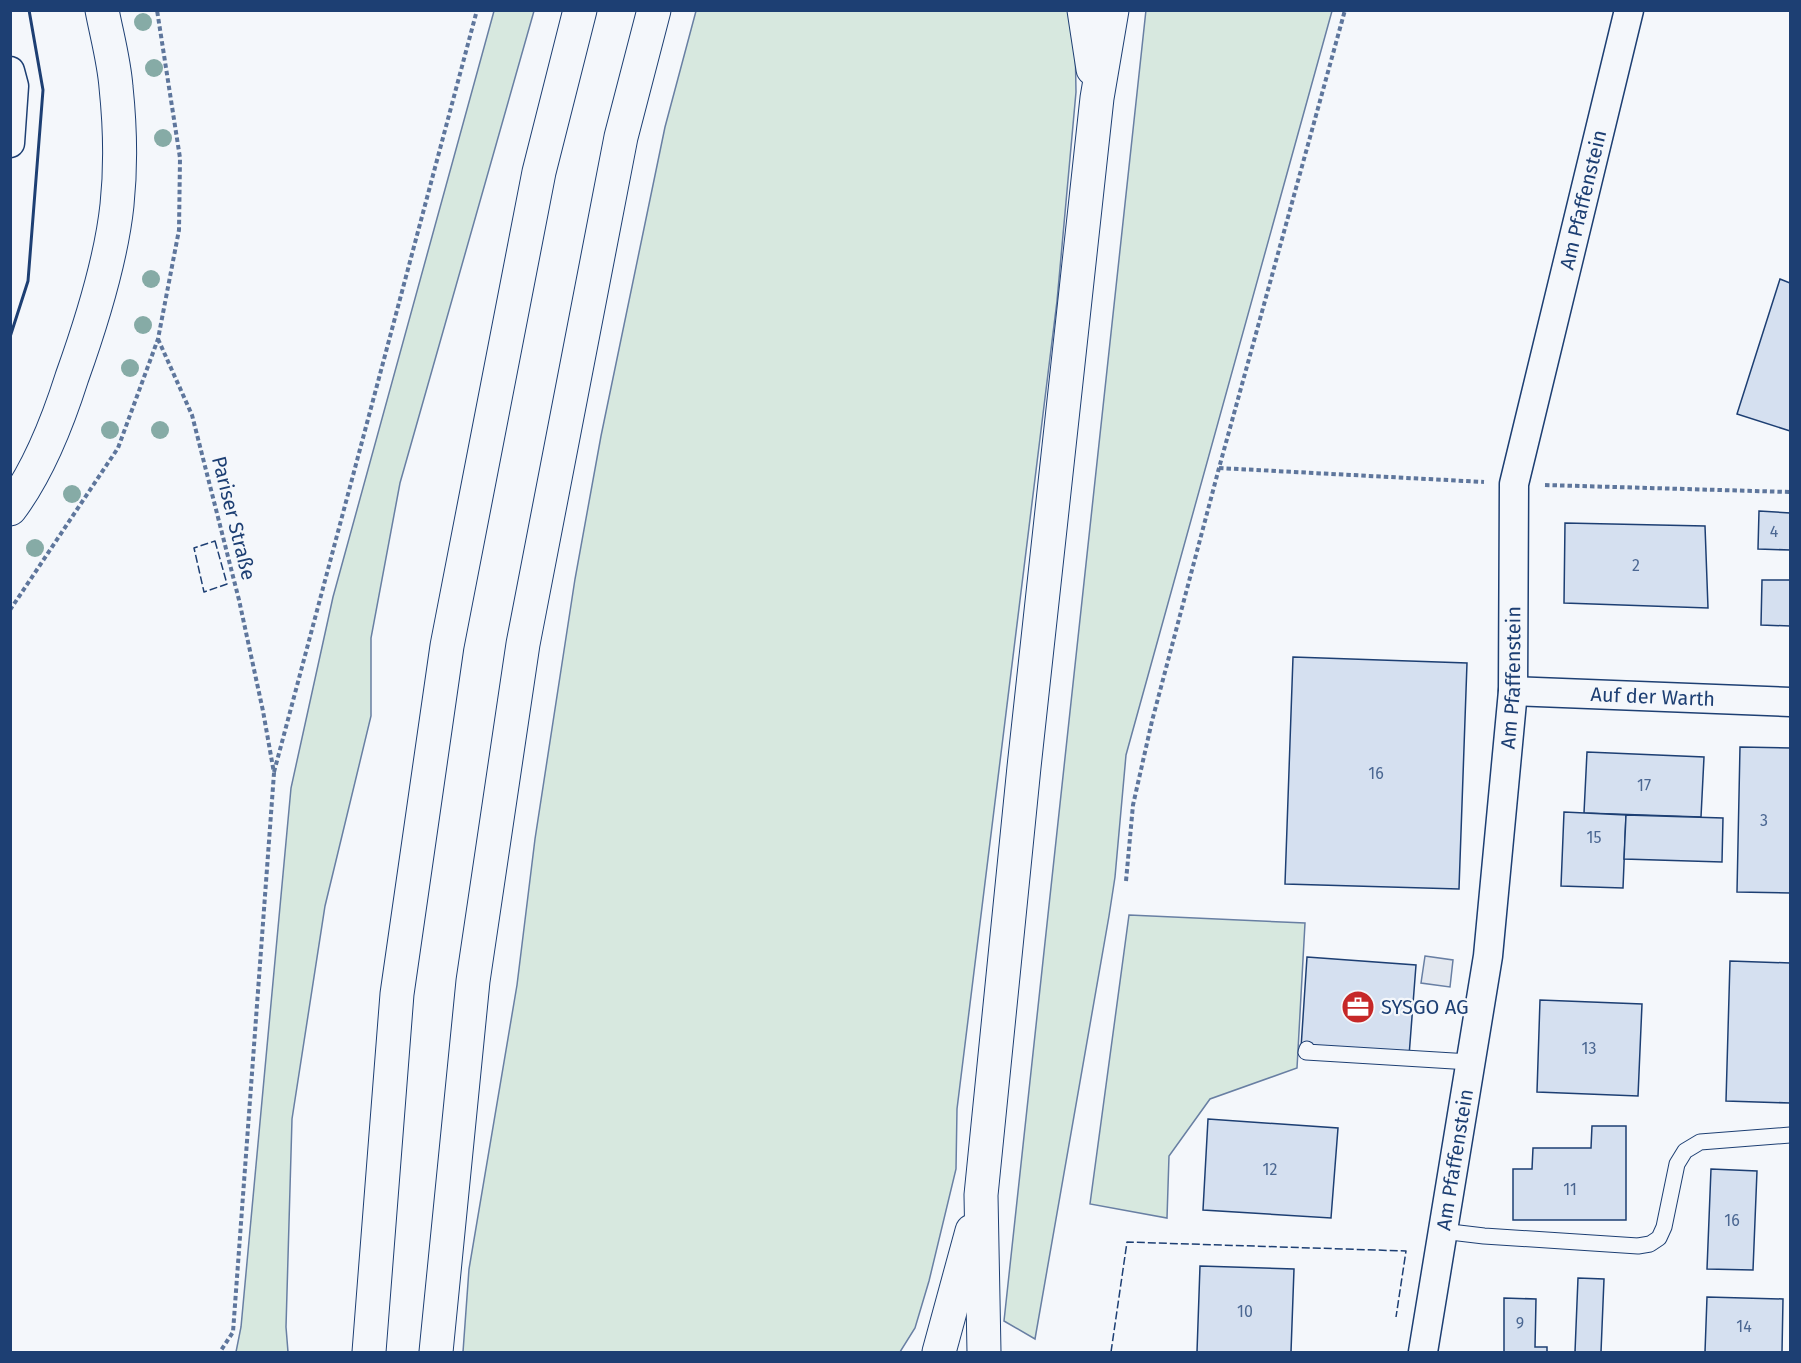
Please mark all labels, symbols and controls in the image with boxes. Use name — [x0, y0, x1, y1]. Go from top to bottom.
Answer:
street label: Am Pfaffenstein — [1554, 127, 1611, 272]
street label: Pariser Straße — [207, 454, 261, 582]
house number: 4 — [1770, 522, 1779, 541]
house number: 2 — [1632, 556, 1640, 575]
street label: Am Pfaffenstein — [1496, 606, 1525, 750]
street label: Auf der Warth — [1590, 682, 1716, 711]
house number: 16 — [1368, 764, 1384, 783]
house number: 17 — [1637, 776, 1651, 795]
house number: 3 — [1760, 811, 1768, 830]
house number: 15 — [1587, 828, 1601, 847]
office icon: SYSGO AG — [1340, 989, 1376, 1025]
place label: SYSGO AG — [1381, 995, 1469, 1019]
house number: 13 — [1582, 1039, 1596, 1058]
street label: Am Pfaffenstein — [1431, 1087, 1478, 1232]
house number: 12 — [1263, 1160, 1277, 1179]
house number: 11 — [1563, 1180, 1577, 1199]
house number: 16 — [1724, 1211, 1740, 1230]
house number: 10 — [1237, 1302, 1253, 1321]
house number: 9 — [1516, 1314, 1524, 1333]
house number: 14 — [1736, 1317, 1752, 1336]

